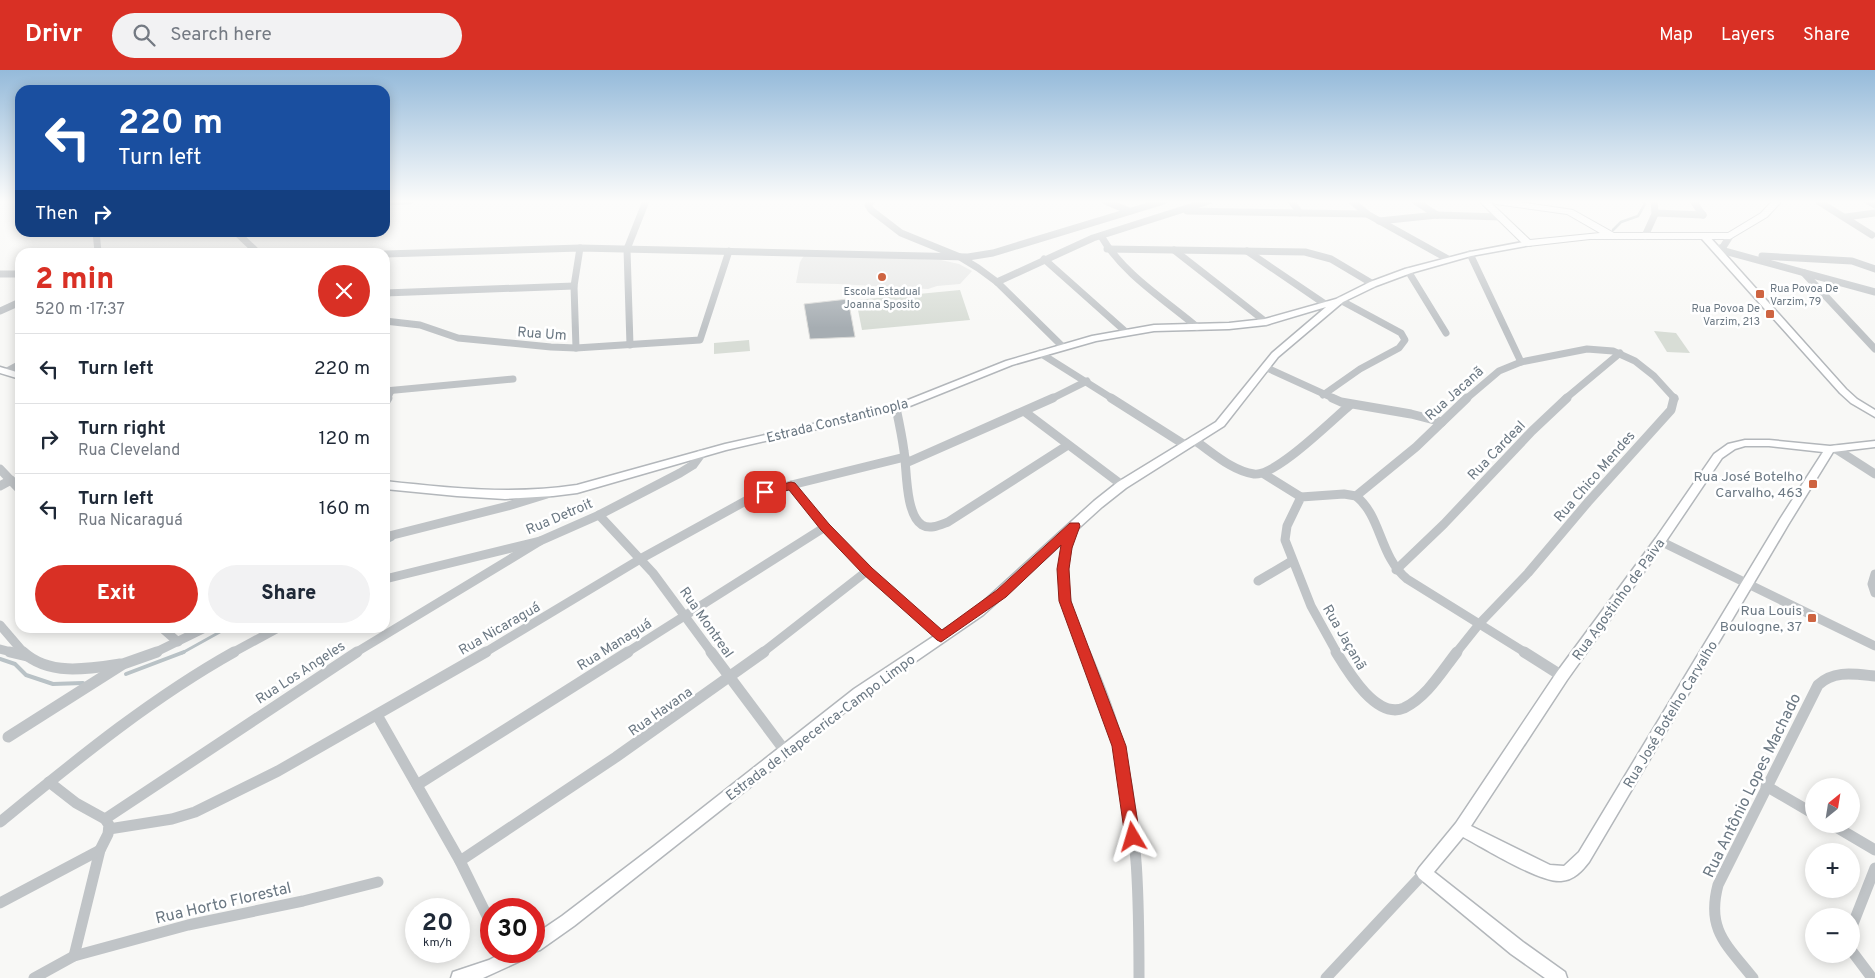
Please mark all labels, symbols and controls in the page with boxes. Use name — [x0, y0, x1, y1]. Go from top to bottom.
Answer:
search box — [112, 13, 462, 58]
text: Drivr — [25, 20, 82, 50]
icon: search — [130, 21, 158, 49]
text: Search here — [170, 23, 272, 47]
text: Map — [1659, 24, 1693, 47]
text: Layers — [1721, 24, 1775, 47]
text: Share — [1803, 24, 1850, 47]
text: 220 m — [118, 102, 223, 146]
icon: left — [35, 105, 100, 170]
text: Turn left — [118, 145, 201, 172]
icon: right — [88, 200, 116, 228]
text: Then — [35, 202, 78, 226]
text: 2 min — [35, 262, 114, 299]
button: close — [318, 265, 370, 317]
marker: Escola Estadual Joanna Sposito — [876, 271, 888, 283]
place label: Rua Povoa De Varzim, 79 — [1770, 282, 1838, 309]
place label: Escola Estadual Joanna Sposito — [844, 285, 920, 312]
marker: Rua Povoa De Varzim, 79 — [1754, 288, 1766, 300]
text: 520 m · 17:37 — [35, 300, 125, 320]
place label: Rua Povoa De Varzim, 213 — [1692, 302, 1760, 329]
marker: Rua Povoa De Varzim, 213 — [1764, 308, 1776, 320]
street label: Rua Um — [517, 324, 567, 345]
icon: left — [35, 355, 63, 383]
text: Turn left — [78, 357, 154, 381]
text: 220 m — [314, 357, 370, 381]
street label: Rua Jacanã — [1422, 364, 1488, 425]
street label: Estrada Constantinopla — [765, 396, 910, 447]
text: Turn right — [78, 417, 166, 441]
street label: Rua Cardeal — [1465, 418, 1530, 484]
icon: right — [35, 425, 63, 453]
text: 120 m — [319, 427, 370, 451]
street label: Rua Chico Mendes — [1551, 428, 1639, 526]
text: Rua Cleveland — [78, 441, 180, 461]
place label: Rua José Botelho Carvalho, 463 — [1693, 469, 1803, 502]
pin — [744, 471, 786, 513]
icon: arrive — [751, 478, 779, 506]
marker: Rua José Botelho Carvalho, 463 — [1807, 478, 1819, 490]
text: Turn left — [78, 487, 154, 511]
icon: left — [35, 495, 63, 523]
street label: Rua Detroit — [524, 496, 596, 539]
text: 160 m — [319, 497, 370, 521]
text: Rua Nicaraguá — [78, 511, 183, 531]
street label: Rua Agostinho de Paiva — [1569, 536, 1669, 664]
button: Exit — [35, 565, 198, 623]
button: Share — [208, 565, 370, 623]
street label: Rua Montreal — [675, 584, 736, 662]
street label: Rua Nicaraguá — [456, 599, 544, 660]
street label: Rua Jaçanã — [1318, 602, 1369, 673]
place label: Rua Louis Boulogne, 37 — [1720, 603, 1802, 636]
marker: Rua Louis Boulogne, 37 — [1806, 612, 1818, 624]
street label: Rua Managuá — [574, 616, 655, 675]
street label: Rua Los Angeles — [253, 638, 349, 708]
street label: Rua José Botelho Carvalho — [1621, 638, 1722, 792]
street label: Estrada de Itapecerica-Campo Limpo — [723, 651, 919, 805]
street label: Rua Havana — [626, 684, 696, 740]
street label: Rua Antônio Lopes Machado — [1699, 690, 1806, 881]
north arrow — [1805, 778, 1860, 832]
map controls — [1805, 778, 1860, 963]
position arrow — [1106, 810, 1158, 862]
button: + — [1805, 843, 1860, 898]
street label: Rua Horto Florestal — [153, 879, 293, 929]
speed limit sign: 30 — [480, 898, 545, 963]
text: 20 — [422, 908, 453, 940]
button: − — [1805, 908, 1860, 963]
text: km/h — [423, 935, 452, 951]

